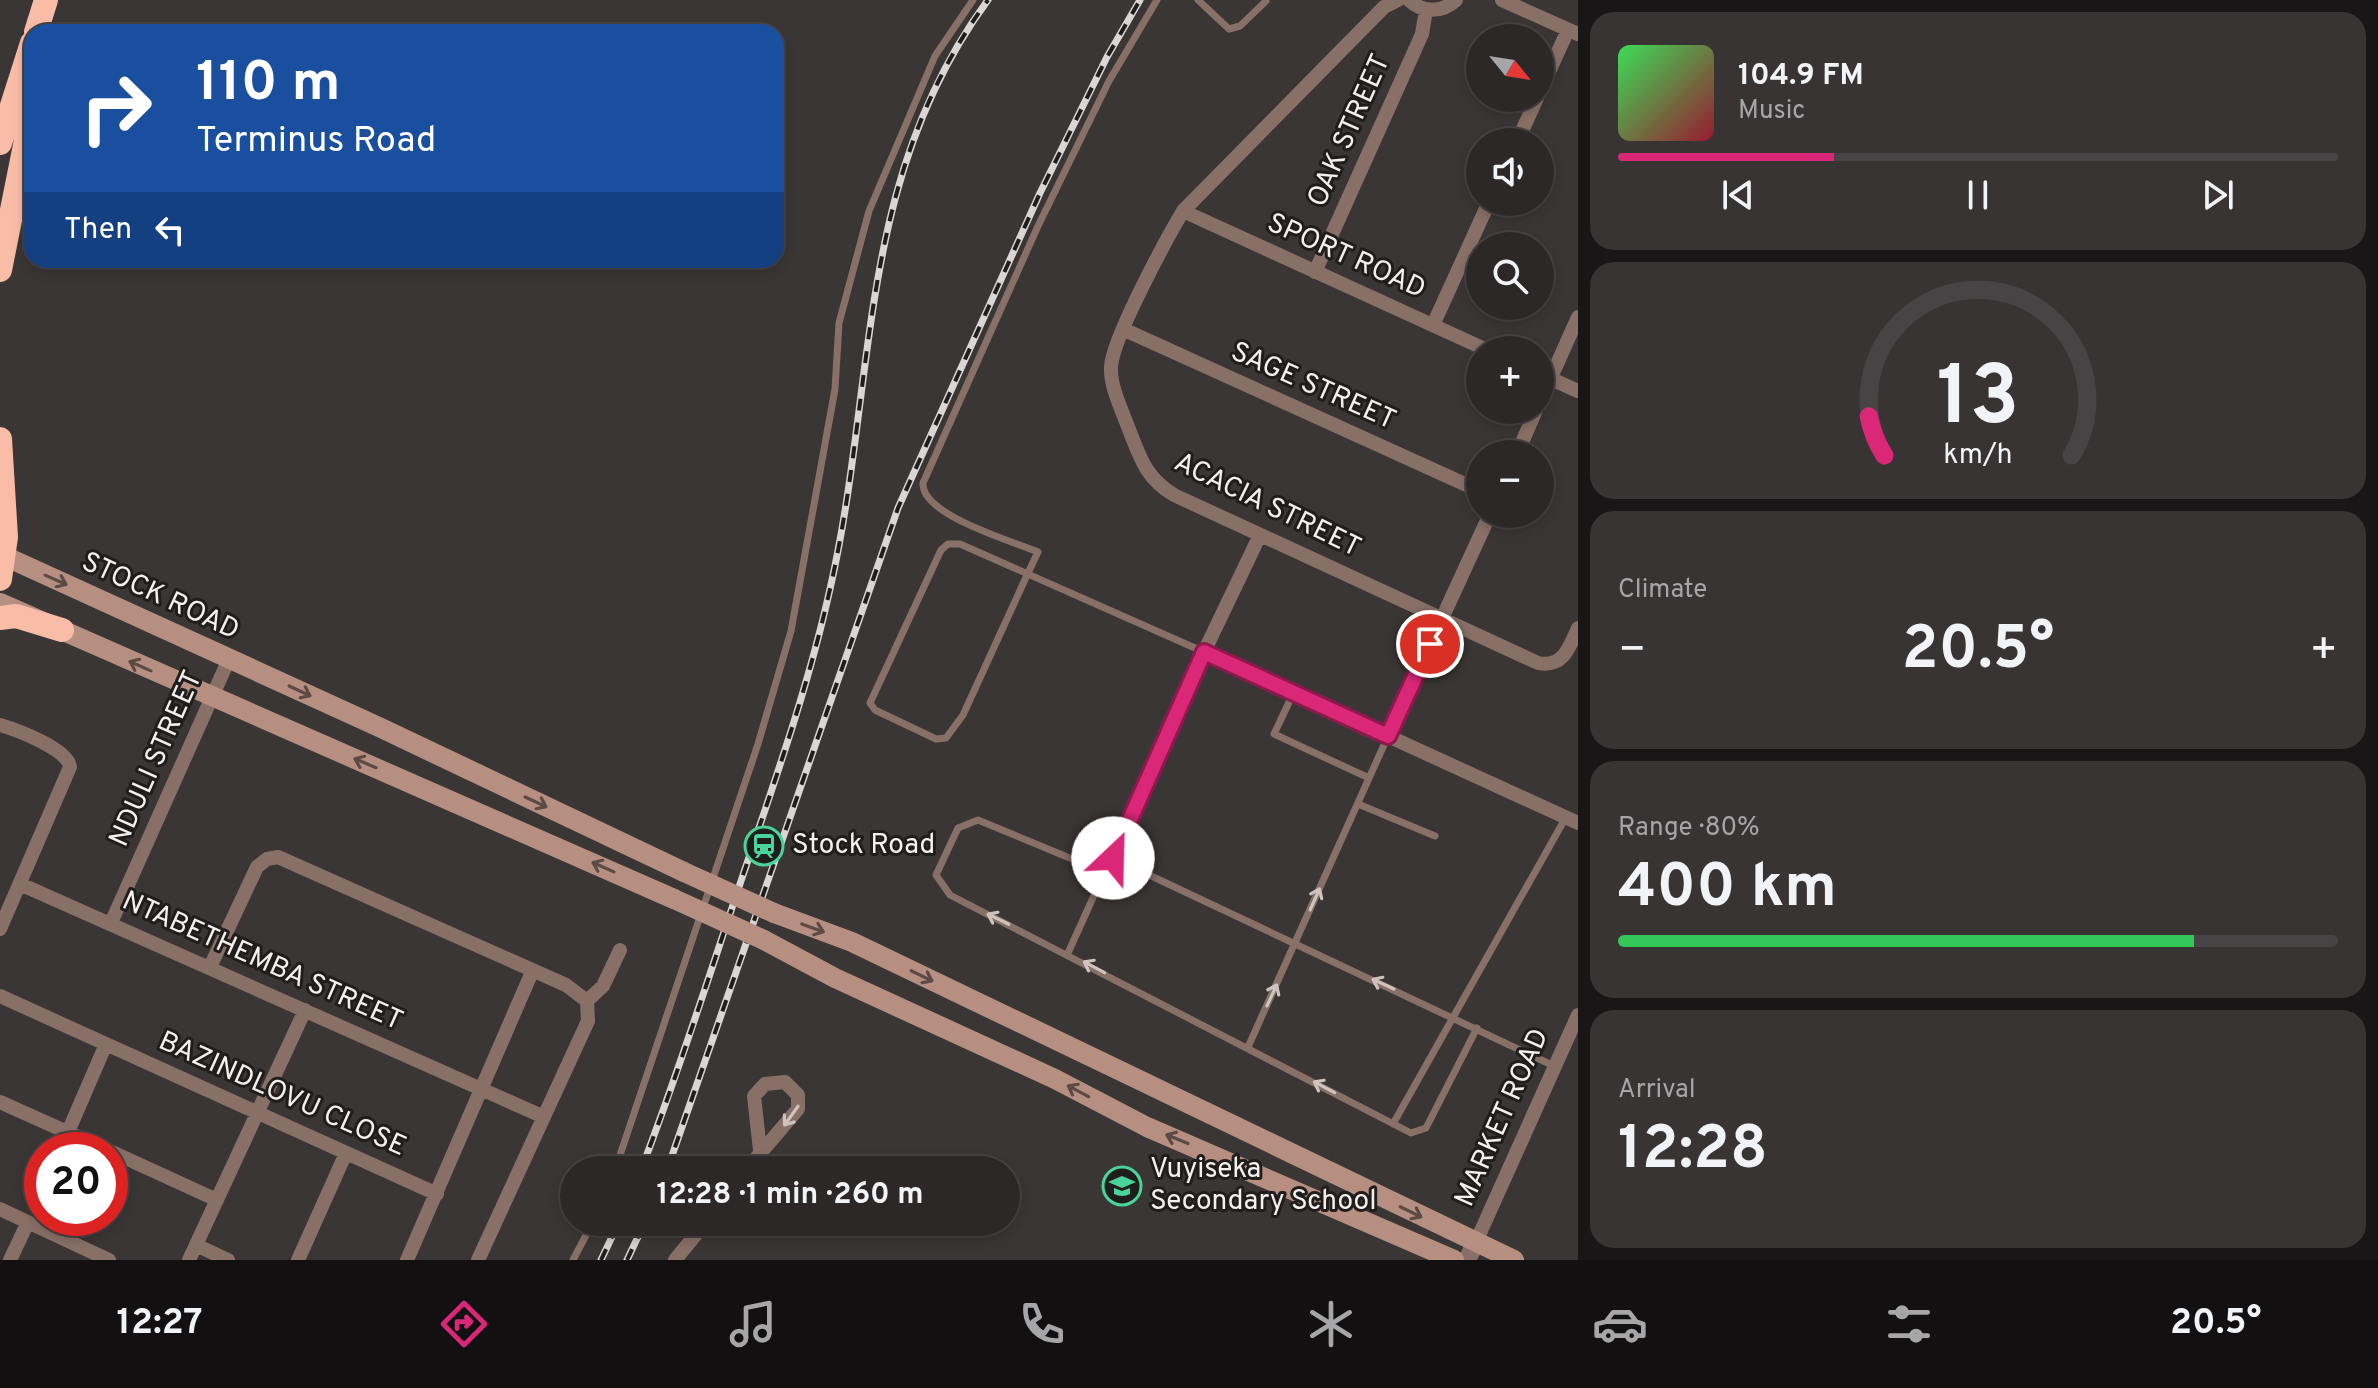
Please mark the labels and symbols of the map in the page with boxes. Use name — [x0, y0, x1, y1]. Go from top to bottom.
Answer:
north arrow — [1466, 24, 1554, 112]
street label: OAK STREET — [1300, 49, 1400, 213]
street label: SPORT ROAD — [1261, 206, 1431, 308]
street label: SAGE STREET — [1225, 335, 1401, 439]
street label: ACACIA STREET — [1168, 445, 1366, 567]
street label: STOCK ROAD — [75, 545, 245, 649]
one-way arrow — [44, 573, 68, 588]
pin — [1396, 610, 1464, 678]
one-way arrow — [129, 658, 153, 673]
street label: NDULI STREET — [102, 665, 212, 853]
one-way arrow — [288, 685, 312, 700]
one-way arrow — [353, 754, 378, 769]
one-way arrow — [524, 795, 548, 810]
position arrow — [1071, 816, 1155, 900]
station icon: Stock Road — [743, 825, 785, 867]
place label: Stock Road — [792, 828, 935, 864]
one-way arrow — [591, 859, 615, 874]
street label: NTABETHEMBA STREET — [116, 884, 408, 1040]
one-way arrow — [1309, 887, 1324, 912]
one-way arrow — [987, 910, 1011, 926]
one-way arrow — [800, 921, 825, 936]
one-way arrow — [1082, 958, 1106, 974]
one-way arrow — [909, 969, 933, 984]
one-way arrow — [1372, 976, 1396, 991]
one-way arrow — [1265, 983, 1280, 1007]
street label: MARKET ROAD — [1448, 1023, 1558, 1213]
street label: BAZINDLOVU CLOSE — [152, 1024, 412, 1166]
one-way arrow — [1313, 1079, 1337, 1095]
one-way arrow — [1067, 1082, 1091, 1098]
one-way arrow — [783, 1105, 800, 1126]
one-way arrow — [1165, 1131, 1190, 1145]
speed limit sign: 20 — [24, 1132, 128, 1236]
place label: Vuyiseka Secondary School — [1150, 1152, 1377, 1220]
school or university icon: Vuyiseka Secondary School — [1101, 1165, 1143, 1207]
one-way arrow — [1399, 1205, 1423, 1220]

